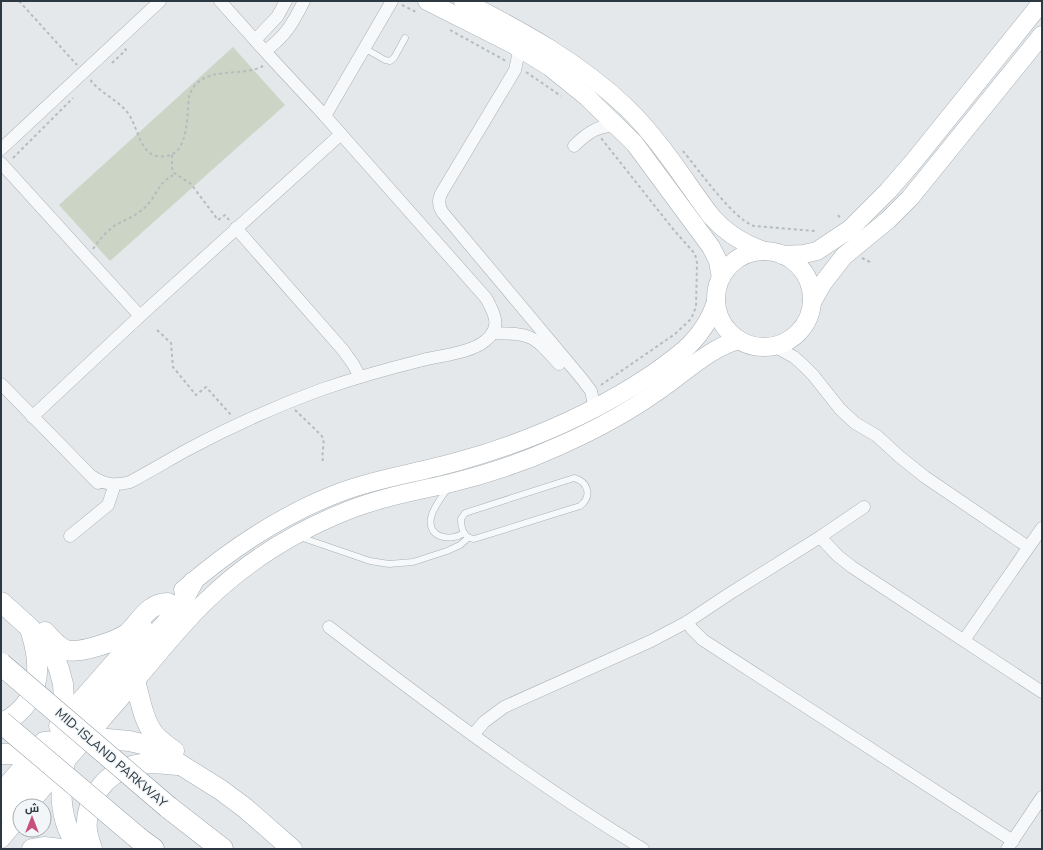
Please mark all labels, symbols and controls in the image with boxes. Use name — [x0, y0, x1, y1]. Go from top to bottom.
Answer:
street label: MID-ISLAND PARKWAY — [51, 704, 171, 812]
north arrow — [12, 798, 52, 838]
text: ش — [25, 801, 39, 816]

